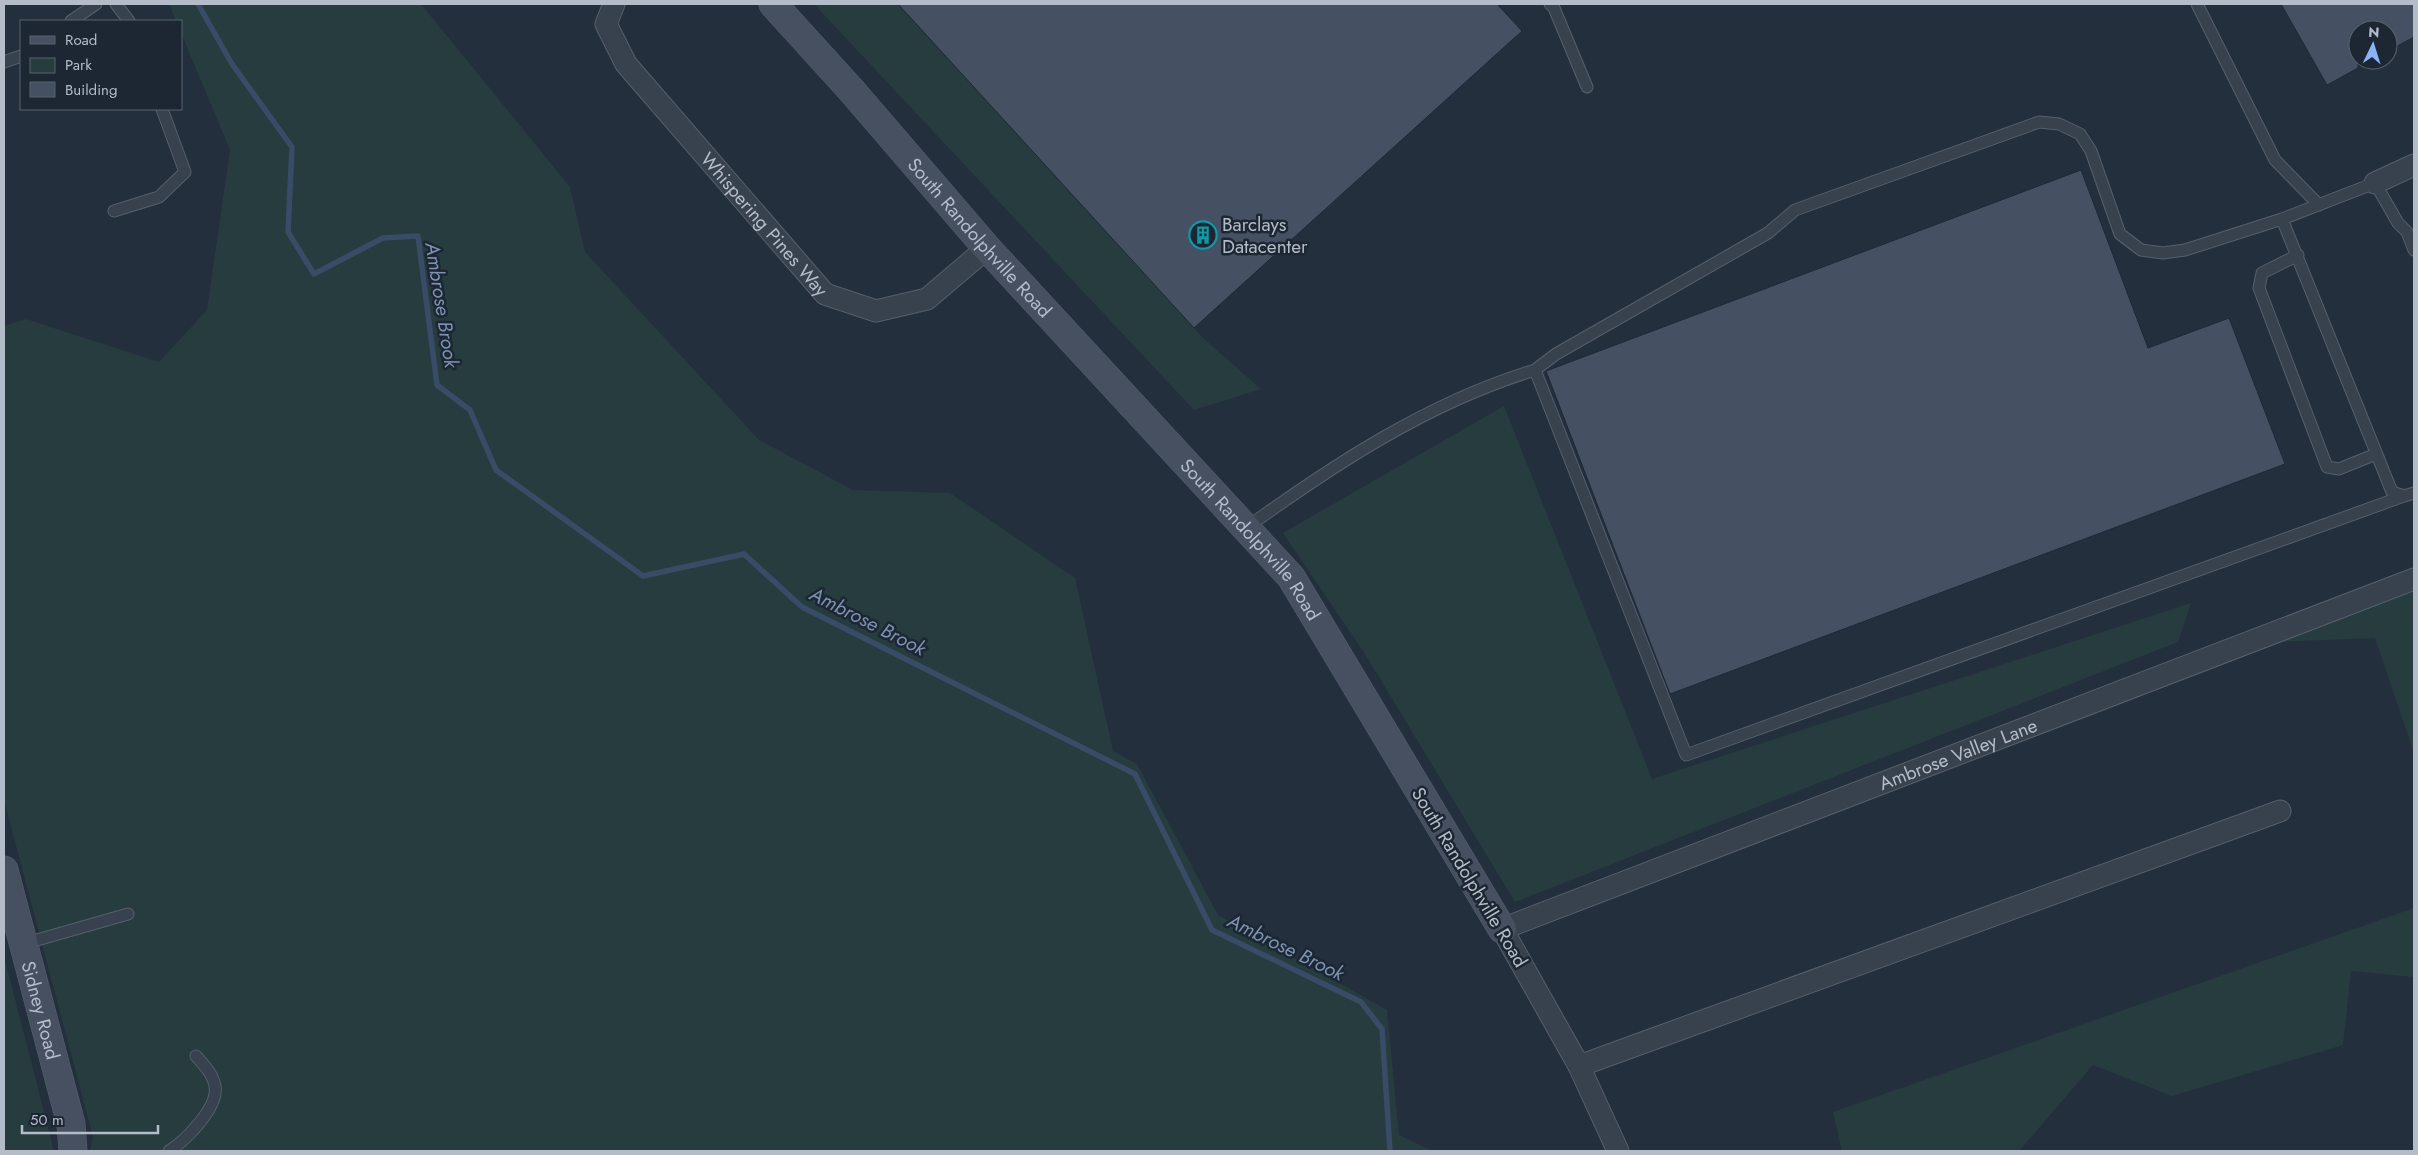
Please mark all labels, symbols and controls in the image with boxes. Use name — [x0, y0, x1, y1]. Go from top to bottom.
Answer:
legend — [20, 20, 182, 110]
north arrow — [2348, 20, 2398, 70]
text: N — [2368, 22, 2380, 42]
text: Road — [65, 29, 97, 51]
text: Park — [65, 54, 92, 76]
text: Building — [65, 79, 117, 101]
street label: Whispering Pines Way — [694, 146, 835, 303]
street label: South Randolphville Road — [901, 152, 1058, 324]
place label: Barclays Datacenter — [1222, 211, 1308, 260]
building icon: Barclays Datacenter — [1188, 220, 1218, 250]
water label: Ambrose Brook — [417, 239, 466, 371]
street label: South Randolphville Road — [1174, 453, 1327, 626]
water label: Ambrose Brook — [804, 579, 932, 664]
street label: Ambrose Valley Lane — [1875, 712, 2041, 797]
street label: South Randolphville Road — [1405, 782, 1534, 972]
water label: Ambrose Brook — [1222, 906, 1350, 989]
street label: Sidney Road — [15, 958, 66, 1063]
scale bar — [22, 1102, 159, 1134]
text: 50 m — [30, 1109, 64, 1131]

